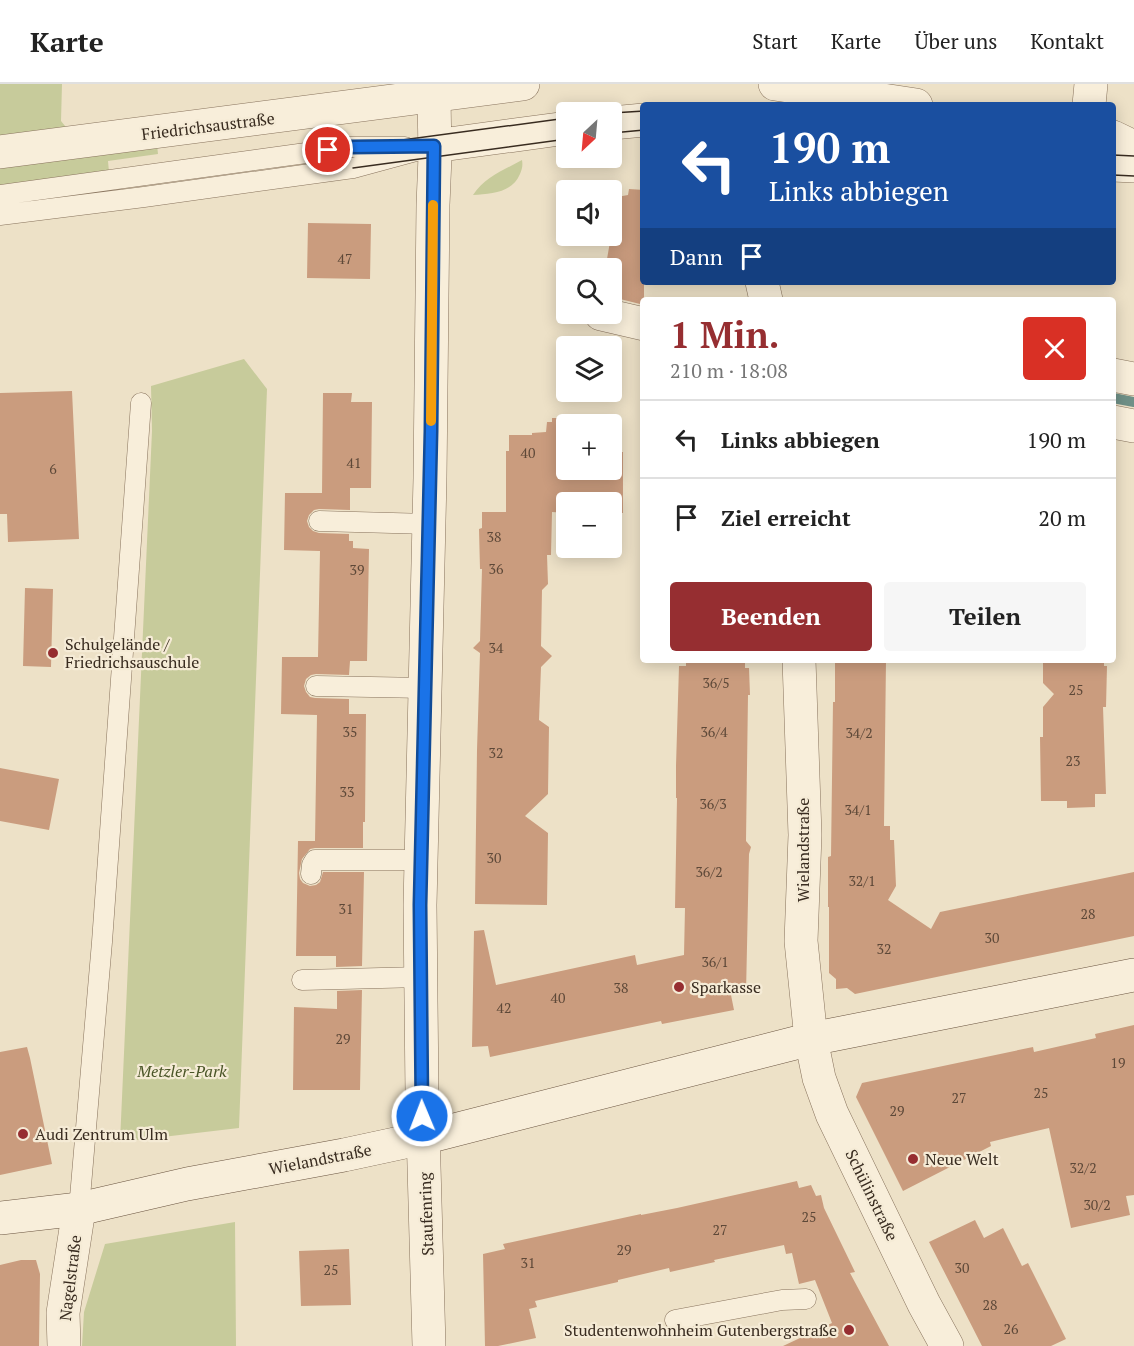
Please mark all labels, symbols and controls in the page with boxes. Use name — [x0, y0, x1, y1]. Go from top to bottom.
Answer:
text: Karte — [30, 23, 104, 60]
text: Start — [752, 27, 798, 55]
text: Karte — [831, 27, 881, 55]
text: Über uns — [914, 27, 997, 55]
text: Kontakt — [1030, 27, 1104, 55]
north arrow — [556, 102, 622, 168]
map controls — [556, 102, 622, 558]
street label: Friedrichsaustraße — [140, 107, 276, 145]
text: 190 m — [769, 119, 890, 175]
pin — [302, 124, 353, 175]
icon: left — [670, 126, 748, 204]
icon: arrive — [311, 133, 344, 166]
text: Links abbiegen — [769, 173, 949, 209]
button: sound — [556, 180, 622, 246]
icon: arrive — [735, 240, 768, 273]
text: Dann — [670, 242, 723, 271]
house number: 47 — [338, 249, 352, 268]
button: search — [556, 258, 622, 324]
text: 1 Min. — [670, 311, 779, 358]
button: close — [1023, 317, 1086, 380]
button: layers — [556, 336, 622, 402]
text: 210 m · 18:08 — [670, 357, 788, 384]
button: + — [556, 414, 622, 480]
icon: left — [670, 423, 703, 456]
text: Links abbiegen — [721, 425, 880, 454]
text: 190 m — [1026, 425, 1086, 454]
house number: 40 — [521, 443, 535, 462]
house number: 41 — [347, 453, 361, 472]
house number: 6 — [49, 459, 57, 478]
button: − — [556, 492, 622, 558]
icon: arrive — [670, 501, 703, 534]
text: Ziel erreicht — [721, 503, 851, 532]
text: 20 m — [1038, 503, 1086, 532]
house number: 38 — [487, 527, 501, 546]
house number: 36 — [489, 559, 504, 578]
house number: 39 — [350, 560, 364, 579]
button: Beenden — [670, 582, 872, 651]
button: Teilen — [884, 582, 1086, 651]
place label: Schulgelände / Friedrichsauschule — [65, 633, 199, 673]
house number: 34 — [489, 638, 504, 657]
marker: Schulgelände / Friedrichsauschule — [46, 646, 60, 660]
house number: 36/5 — [702, 673, 730, 692]
house number: 25 — [1069, 680, 1083, 699]
house number: 35 — [343, 722, 357, 741]
house number: 36/4 — [700, 722, 728, 741]
house number: 34/2 — [845, 723, 873, 742]
house number: 32 — [489, 743, 503, 762]
house number: 23 — [1066, 751, 1080, 770]
house number: 33 — [340, 782, 354, 801]
house number: 36/3 — [699, 794, 727, 813]
street label: Wielandstraße — [792, 798, 814, 902]
house number: 34/1 — [844, 800, 872, 819]
house number: 30 — [487, 848, 501, 867]
house number: 36/2 — [695, 862, 723, 881]
house number: 32/1 — [848, 871, 876, 890]
house number: 31 — [339, 899, 353, 918]
house number: 28 — [1081, 904, 1095, 923]
house number: 30 — [985, 928, 999, 947]
house number: 32 — [877, 939, 891, 958]
house number: 36/1 — [701, 952, 729, 971]
place label: Sparkasse — [691, 976, 761, 998]
house number: 38 — [614, 978, 628, 997]
marker: Sparkasse — [672, 980, 686, 994]
house number: 40 — [551, 988, 565, 1007]
house number: 42 — [497, 998, 511, 1017]
house number: 29 — [336, 1029, 350, 1048]
house number: 19 — [1111, 1053, 1125, 1072]
park label: Metzler-Park — [136, 1060, 227, 1082]
house number: 25 — [1034, 1083, 1048, 1102]
position arrow — [390, 1084, 454, 1148]
house number: 27 — [952, 1088, 966, 1107]
house number: 29 — [890, 1101, 904, 1120]
place label: Audi Zentrum Ulm — [35, 1123, 168, 1145]
marker: Audi Zentrum Ulm — [16, 1127, 30, 1141]
street label: Wielandstraße — [267, 1138, 373, 1180]
street label: Schülinstraße — [840, 1146, 904, 1244]
place label: Neue Welt — [925, 1148, 999, 1170]
marker: Neue Welt — [906, 1152, 920, 1166]
house number: 32/2 — [1069, 1158, 1097, 1177]
street label: Staufenring — [414, 1171, 438, 1256]
house number: 30/2 — [1083, 1195, 1111, 1214]
house number: 25 — [802, 1207, 816, 1226]
house number: 27 — [713, 1220, 727, 1239]
street label: Nagelstraße — [54, 1234, 86, 1322]
house number: 29 — [617, 1240, 631, 1259]
house number: 31 — [521, 1253, 535, 1272]
house number: 30 — [955, 1258, 969, 1277]
house number: 25 — [324, 1260, 338, 1279]
house number: 28 — [983, 1295, 997, 1314]
place label: Studentenwohnheim Gutenbergstraße — [564, 1319, 837, 1341]
house number: 26 — [1004, 1319, 1019, 1338]
marker: Studentenwohnheim Gutenbergstraße — [842, 1323, 856, 1337]

